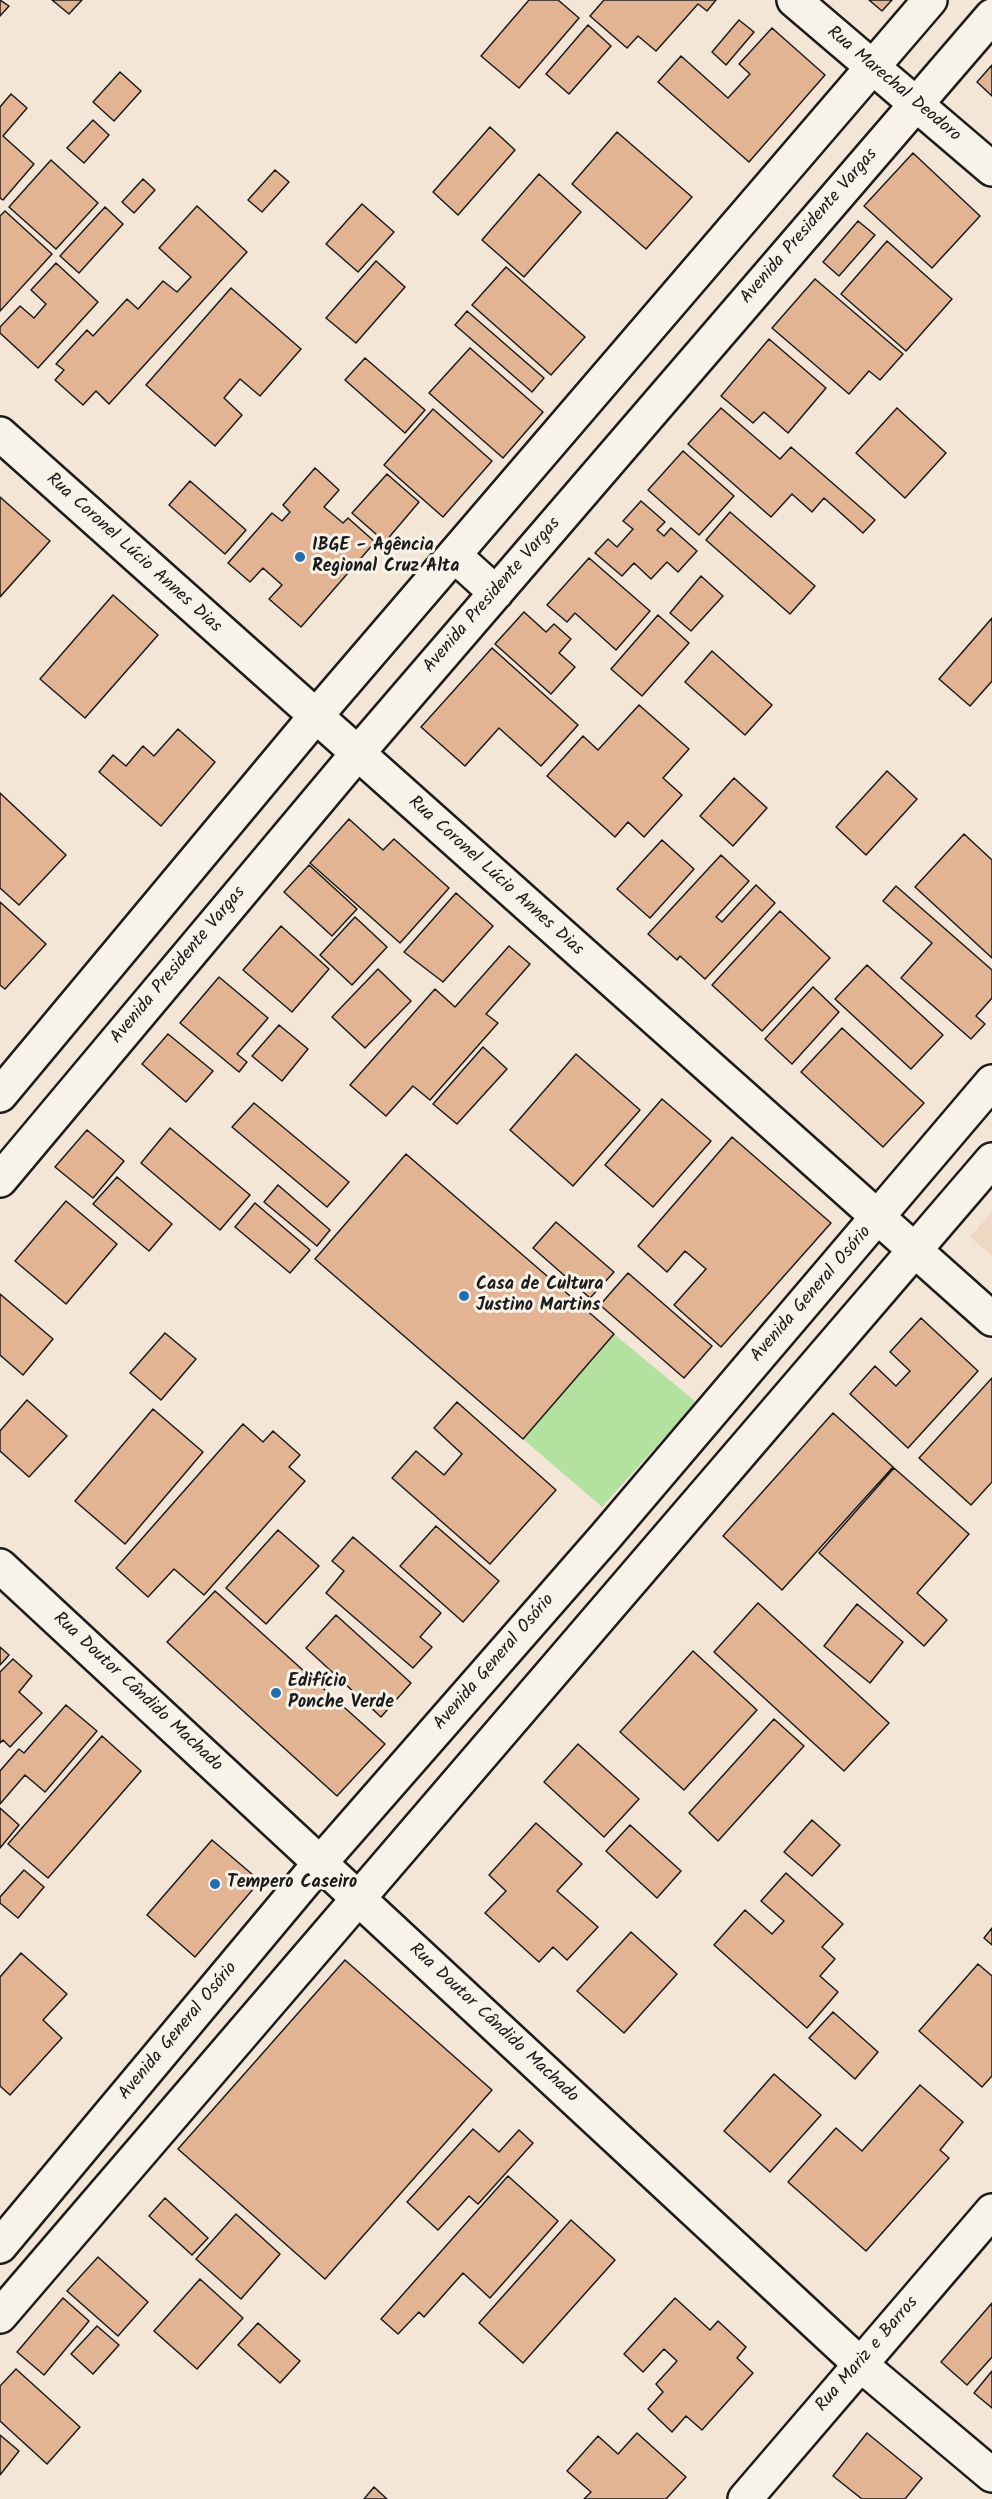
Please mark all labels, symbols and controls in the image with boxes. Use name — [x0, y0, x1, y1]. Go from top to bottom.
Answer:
street label: Rua Marechal Deodoro — [822, 23, 964, 147]
street label: Avenida Presidente Vargas — [737, 145, 883, 309]
street label: Rua Coronel Lúcio Annes Dias — [41, 470, 225, 638]
street label: Avenida Presidente Vargas — [420, 514, 566, 678]
place label: IBGE - Agência Regional Cruz Alta — [312, 536, 459, 578]
marker: IBGE - Agência Regional Cruz Alta — [293, 550, 307, 564]
street label: Rua Coronel Lúcio Annes Dias — [403, 793, 587, 961]
street label: Avenida Presidente Vargas — [107, 883, 251, 1049]
street label: Avenida General Osório — [747, 1223, 877, 1367]
place label: Casa de Cultura Justino Martins — [476, 1275, 603, 1318]
marker: Casa de Cultura Justino Martins — [457, 1289, 471, 1303]
street label: Avenida General Osório — [430, 1591, 560, 1735]
street label: Rua Doutor Cândido Machado — [48, 1609, 226, 1777]
place label: Edifício Ponche Verde — [288, 1672, 394, 1714]
marker: Edifício Ponche Verde — [269, 1686, 283, 1700]
place label: Tempero Caseiro — [227, 1873, 357, 1895]
marker: Tempero Caseiro — [208, 1877, 222, 1891]
street label: Rua Doutor Cândido Machado — [404, 1940, 582, 2108]
street label: Avenida General Osório — [115, 1959, 243, 2105]
street label: Rua Mariz e Barros — [812, 2293, 924, 2417]

